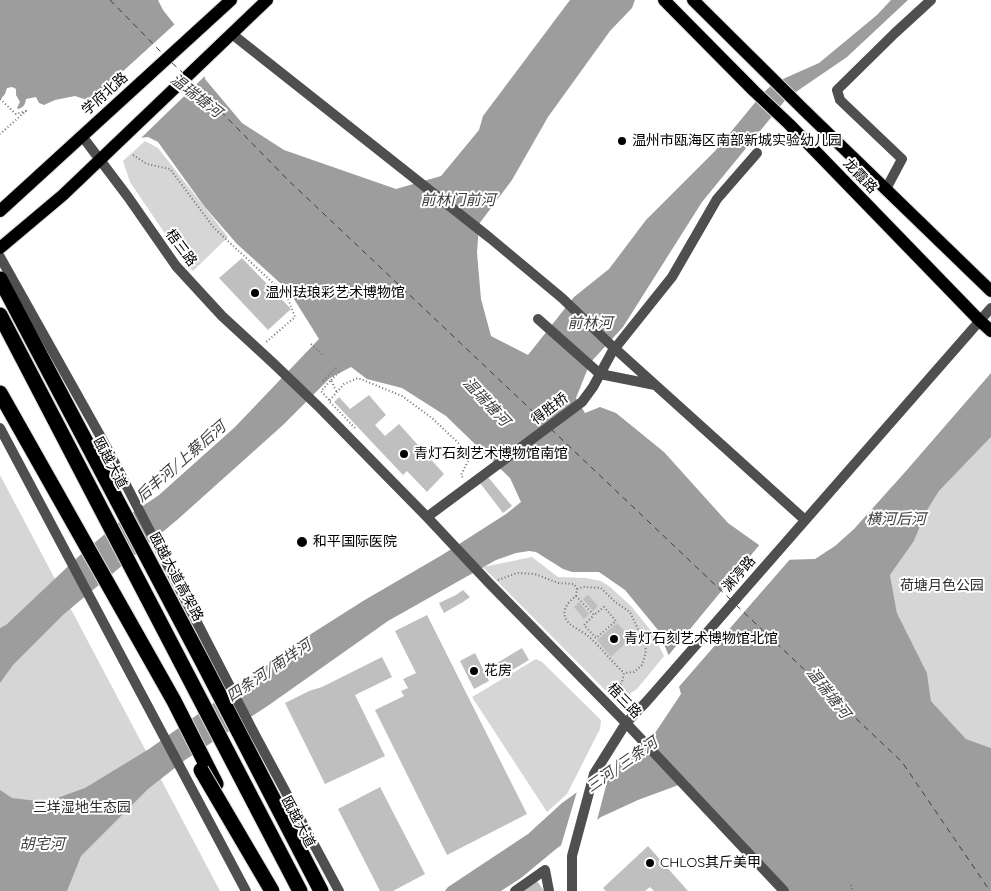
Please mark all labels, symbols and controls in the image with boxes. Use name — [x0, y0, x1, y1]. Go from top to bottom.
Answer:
street label: 学府北路 — [79, 69, 131, 119]
water label: 温瑞塘河 — [167, 70, 225, 122]
place label: 温州市瓯海区南部新城实验幼儿园 — [632, 133, 842, 149]
marker: 温州市瓯海区南部新城实验幼儿园 — [616, 135, 628, 147]
street label: 龙霞路 — [839, 155, 881, 197]
water label: 前林门前河 — [421, 191, 495, 209]
street label: 梧三路 — [162, 226, 200, 270]
place label: 温州珐琅彩艺术博物馆 — [265, 285, 405, 301]
marker: 温州珐琅彩艺术博物馆 — [249, 287, 261, 299]
water label: 前林河 — [568, 314, 612, 332]
water label: 温瑞塘河 — [459, 374, 513, 430]
street label: 得胜桥 — [528, 390, 572, 428]
water label: 后丰河/上蔡后河 — [133, 418, 229, 506]
street label: 瓯越大道 — [89, 434, 131, 492]
place label: 青灯石刻艺术博物馆南馆 — [414, 446, 568, 462]
marker: 青灯石刻艺术博物馆南馆 — [398, 448, 410, 460]
water label: 横河后河 — [866, 510, 926, 528]
street label: 瓯越大道高架路 — [146, 530, 206, 624]
place label: 和平国际医院 — [313, 534, 397, 550]
marker: 和平国际医院 — [295, 535, 309, 549]
street label: 渊渟路 — [719, 553, 759, 595]
park label: 荷塘月色公园 — [900, 578, 984, 594]
place label: 青灯石刻艺术博物馆北馆 — [624, 631, 778, 647]
marker: 青灯石刻艺术博物馆北馆 — [608, 633, 620, 645]
water label: 四条河/南垟河 — [223, 636, 315, 706]
place label: 花房 — [484, 663, 512, 679]
water label: 温瑞塘河 — [802, 664, 854, 722]
marker: 花房 — [468, 665, 480, 677]
street label: 梧三路 — [603, 680, 645, 722]
water label: 三河/三条河 — [583, 734, 661, 796]
street label: 瓯越大道 — [277, 793, 319, 851]
park label: 三垟湿地生态园 — [33, 800, 131, 816]
water label: 胡宅河 — [20, 835, 64, 853]
place label: CHLOS其斤美甲 — [660, 855, 761, 871]
marker: CHLOS其斤美甲 — [644, 857, 656, 869]

